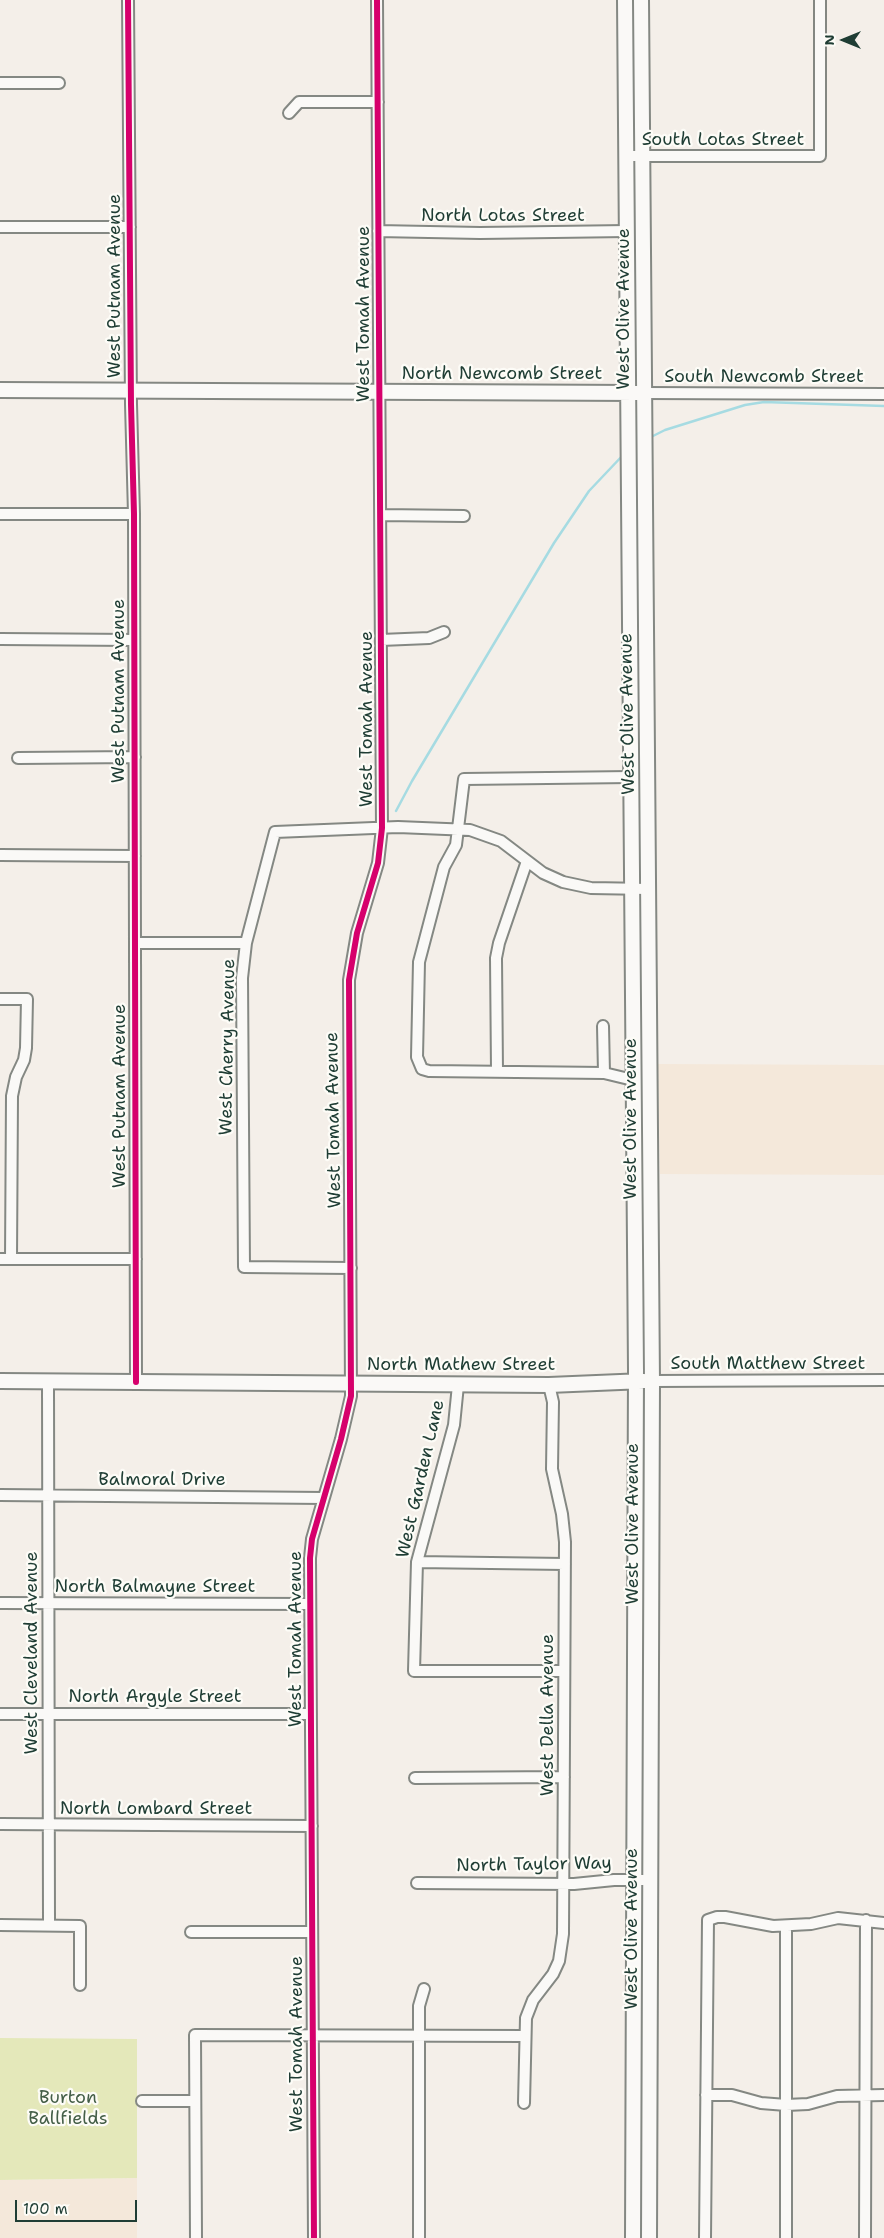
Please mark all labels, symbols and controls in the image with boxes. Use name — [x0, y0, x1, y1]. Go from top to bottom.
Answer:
north arrow — [819, 15, 869, 65]
text: N — [820, 34, 838, 46]
street label: South Lotas Street — [642, 129, 804, 151]
street label: West Putnam Avenue — [104, 194, 126, 378]
street label: North Lotas Street — [421, 205, 585, 227]
street label: West Tomah Avenue — [353, 226, 375, 402]
street label: West Olive Avenue — [613, 228, 635, 390]
street label: North Newcomb Street — [402, 363, 602, 385]
street label: South Newcomb Street — [664, 366, 864, 388]
street label: West Putnam Avenue — [108, 599, 130, 783]
street label: West Tomah Avenue — [356, 631, 378, 807]
street label: West Olive Avenue — [616, 633, 640, 795]
street label: West Cherry Avenue — [216, 958, 240, 1136]
street label: West Putnam Avenue — [109, 1004, 131, 1188]
street label: West Tomah Avenue — [322, 1032, 346, 1208]
street label: West Olive Avenue — [620, 1038, 642, 1200]
street label: South Matthew Street — [671, 1353, 865, 1375]
street label: North Mathew Street — [367, 1354, 555, 1376]
street label: West Garden Lane — [392, 1398, 450, 1560]
street label: West Olive Avenue — [622, 1443, 644, 1605]
street label: Balmoral Drive — [98, 1469, 226, 1491]
street label: West Cleveland Avenue — [21, 1551, 43, 1755]
street label: West Tomah Avenue — [285, 1551, 307, 1727]
street label: North Balmayne Street — [55, 1576, 255, 1598]
street label: West Della Avenue — [537, 1634, 559, 1796]
street label: North Argyle Street — [68, 1686, 242, 1708]
street label: North Lombard Street — [60, 1798, 252, 1820]
street label: West Olive Avenue — [621, 1848, 643, 2010]
street label: North Taylor Way — [456, 1853, 612, 1877]
street label: West Tomah Avenue — [286, 1956, 308, 2132]
park label: Burton Ballfields — [28, 2087, 108, 2130]
scale bar — [18, 2190, 140, 2222]
text: 100 m — [23, 2199, 68, 2219]

